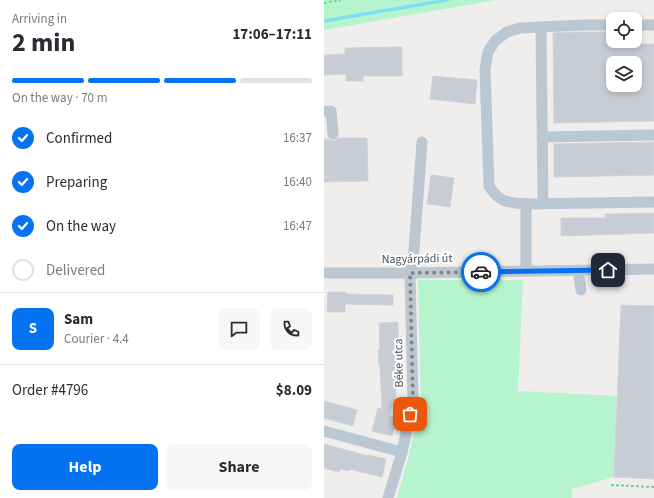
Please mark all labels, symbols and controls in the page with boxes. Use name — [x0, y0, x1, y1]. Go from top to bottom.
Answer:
text: Arriving in — [12, 10, 67, 28]
map controls — [606, 12, 642, 92]
button: locate — [606, 12, 642, 48]
text: 2 min — [12, 24, 75, 61]
text: 17:06–17:11 — [232, 24, 312, 45]
button: layers — [606, 56, 642, 92]
text: On the way · 70 m — [12, 89, 107, 107]
icon: check — [12, 127, 34, 149]
text: Confirmed — [46, 128, 112, 149]
text: 16:37 — [283, 129, 312, 147]
icon: check — [12, 171, 34, 193]
text: Preparing — [46, 172, 107, 193]
text: 16:40 — [283, 173, 312, 191]
icon: check — [12, 215, 34, 237]
text: On the way — [46, 216, 116, 237]
text: 16:47 — [283, 217, 312, 235]
street label: Nagyárpádi út — [381, 250, 453, 268]
courier — [461, 252, 501, 292]
pin — [591, 253, 625, 287]
icon: home — [597, 259, 619, 281]
text: Delivered — [46, 260, 105, 281]
icon: car — [470, 261, 492, 283]
button: chat — [218, 308, 260, 350]
button: phone — [270, 308, 312, 350]
text: Sam — [64, 309, 93, 330]
text: S — [29, 318, 37, 339]
text: Courier · 4.4 — [64, 330, 129, 348]
street label: Béke utca — [390, 338, 408, 388]
text: Order #4796 — [12, 380, 88, 401]
text: $8.09 — [276, 380, 312, 401]
pin — [393, 397, 427, 431]
icon: bag — [399, 403, 421, 425]
button: Help — [12, 444, 158, 490]
button: Share — [166, 444, 312, 490]

